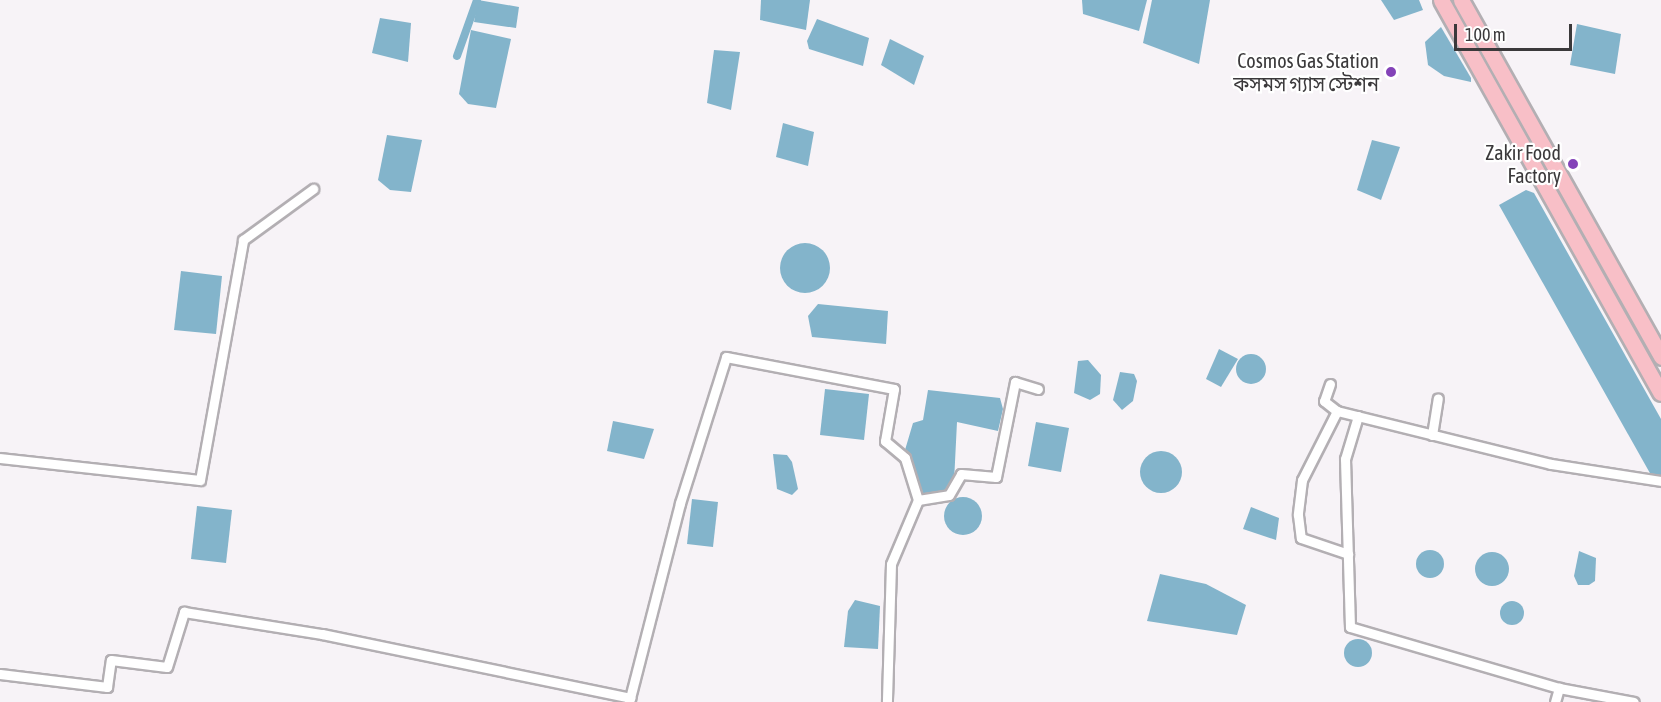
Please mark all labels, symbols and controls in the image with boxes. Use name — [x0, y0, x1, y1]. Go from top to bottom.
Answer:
scale bar — [1457, 12, 1576, 50]
text: 100 m — [1465, 24, 1506, 45]
place label: Cosmos Gas Station কসমস গ্যাস স্টেশন — [1233, 48, 1379, 95]
marker: Cosmos Gas Station কসমস গ্যাস স্টেশন — [1384, 65, 1398, 79]
place label: Zakir Food Factory — [1485, 140, 1561, 187]
marker: Zakir Food Factory — [1566, 157, 1580, 171]

